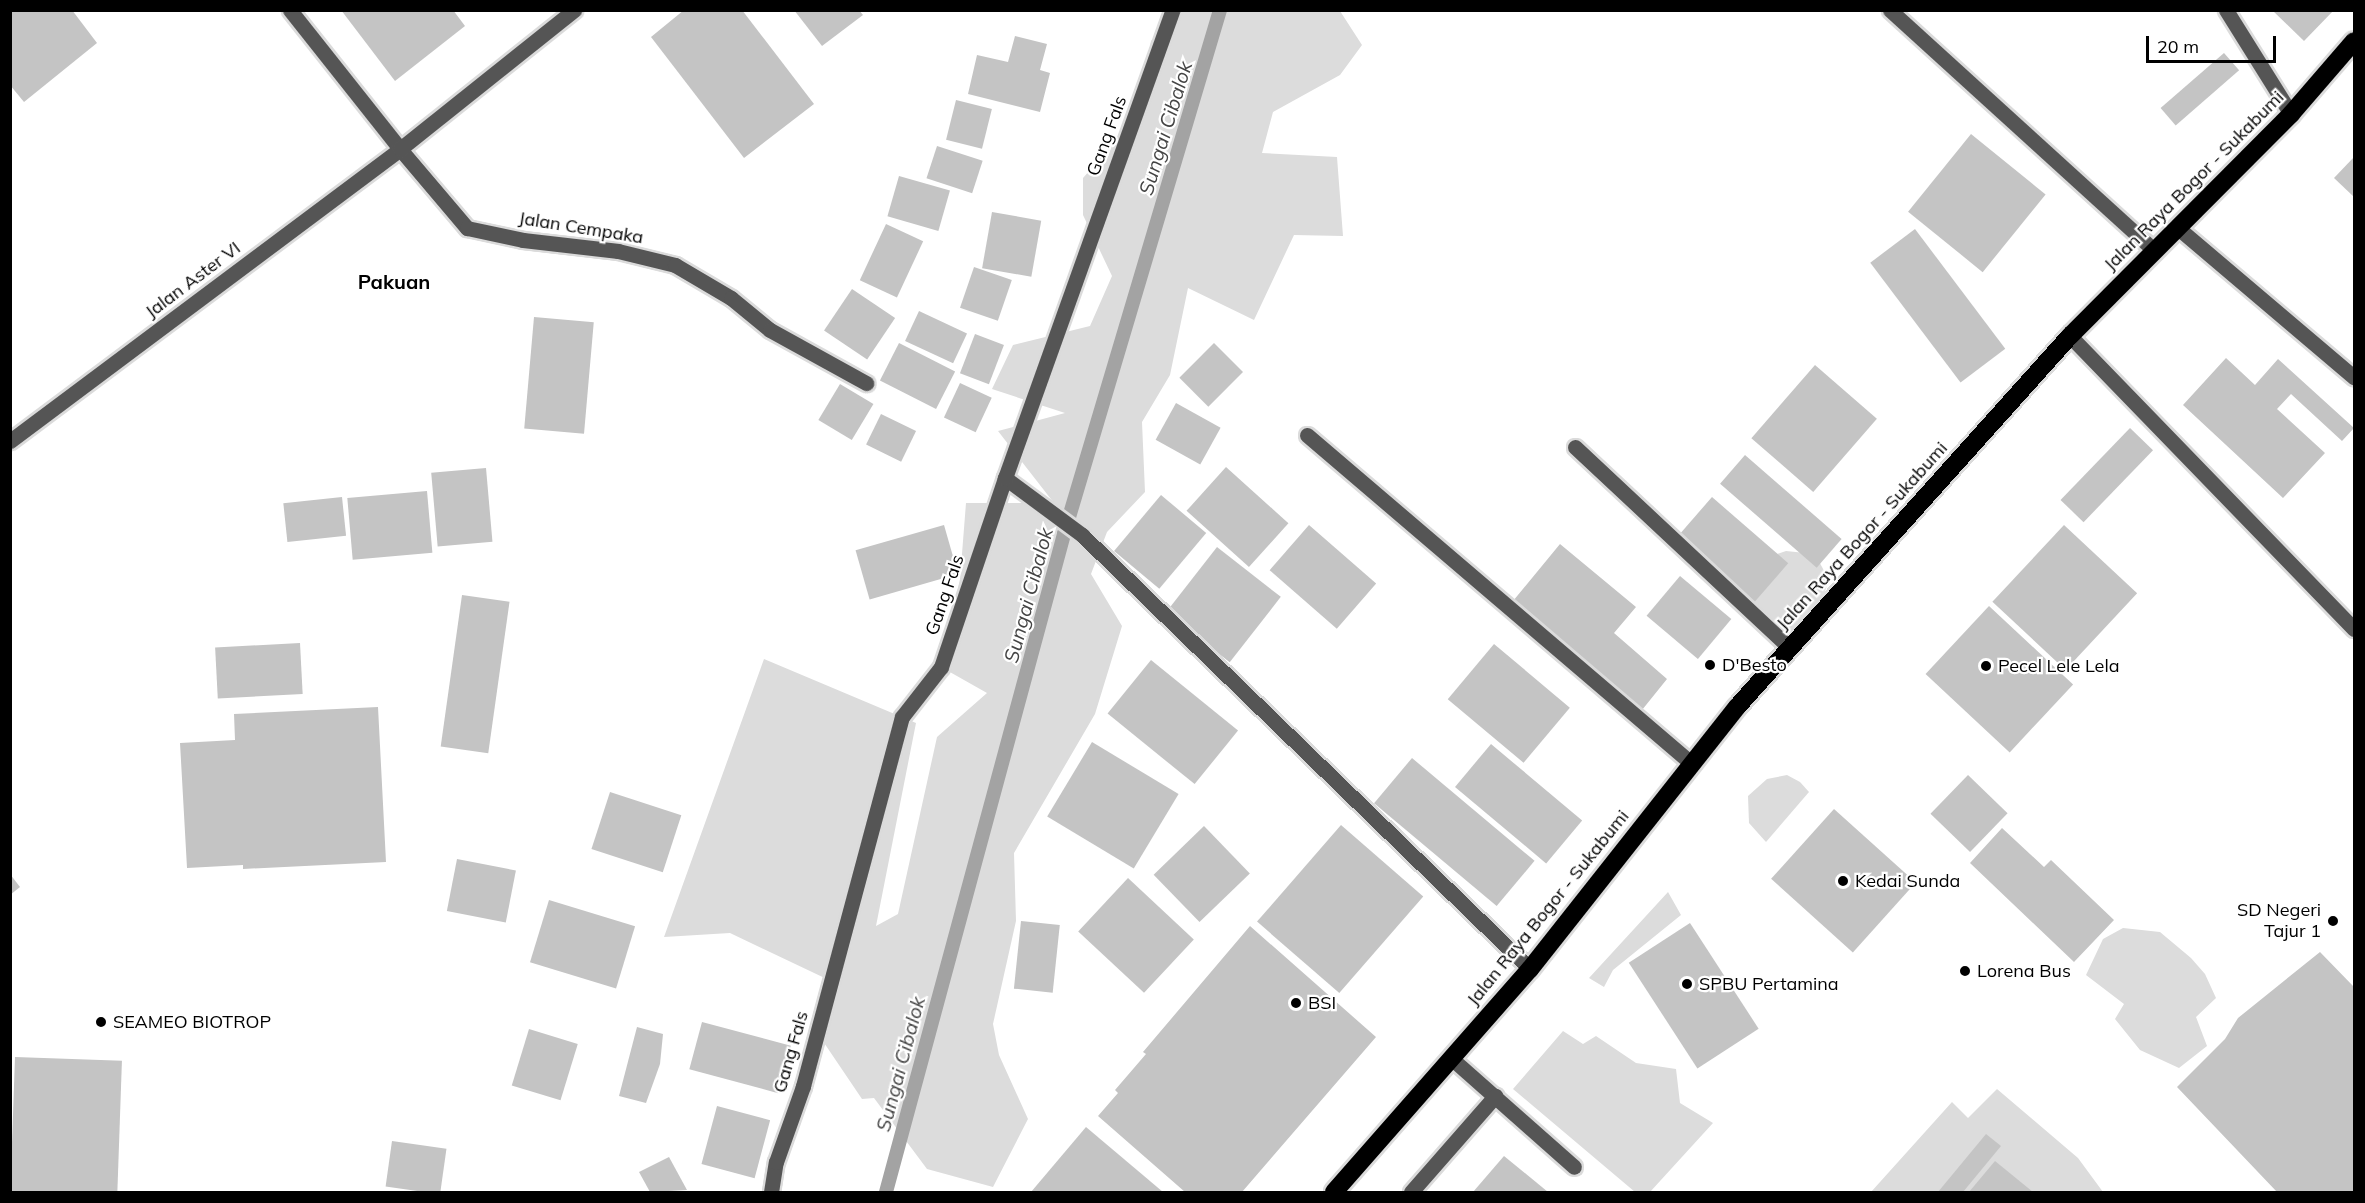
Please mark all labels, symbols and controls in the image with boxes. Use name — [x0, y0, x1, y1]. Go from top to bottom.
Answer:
scale bar — [2149, 24, 2280, 62]
text: 20 m — [2157, 35, 2199, 58]
water label: Sungai Cibalok — [1133, 58, 1197, 198]
street label: Jalan Raya Bogor - Sukabumi — [2100, 87, 2288, 275]
street label: Gang Fals — [1083, 93, 1131, 179]
street label: Jalan Cempaka — [517, 207, 645, 249]
street label: Jalan Aster VI — [141, 237, 245, 323]
district label: Pakuan — [358, 269, 430, 293]
street label: Jalan Raya Bogor - Sukabumi — [1772, 438, 1952, 634]
water label: Sungai Cibalok — [998, 525, 1058, 665]
street label: Gang Fals — [921, 552, 969, 638]
place label: D'Besto — [1722, 654, 1787, 676]
place label: Pecel Lele Lela — [1998, 655, 2119, 677]
marker: D'Besto — [1703, 658, 1717, 672]
marker: Pecel Lele Lela — [1979, 659, 1993, 673]
street label: Jalan Raya Bogor - Sukabumi — [1462, 806, 1634, 1010]
place label: Kedai Sunda — [1855, 870, 1960, 892]
marker: Kedai Sunda — [1836, 874, 1850, 888]
place label: SD Negeri Tajur 1 — [2237, 900, 2321, 942]
marker: SD Negeri Tajur 1 — [2326, 914, 2340, 928]
place label: Lorena Bus — [1977, 960, 2071, 982]
marker: Lorena Bus — [1958, 964, 1972, 978]
place label: SPBU Pertamina — [1699, 973, 1839, 995]
marker: SPBU Pertamina — [1680, 977, 1694, 991]
place label: BSI — [1308, 992, 1336, 1014]
water label: Sungai Cibalok — [870, 994, 930, 1134]
marker: BSI — [1289, 996, 1303, 1010]
street label: Gang Fals — [769, 1009, 813, 1095]
place label: SEAMEO BIOTROP — [113, 1011, 271, 1033]
marker: SEAMEO BIOTROP — [94, 1015, 108, 1029]

